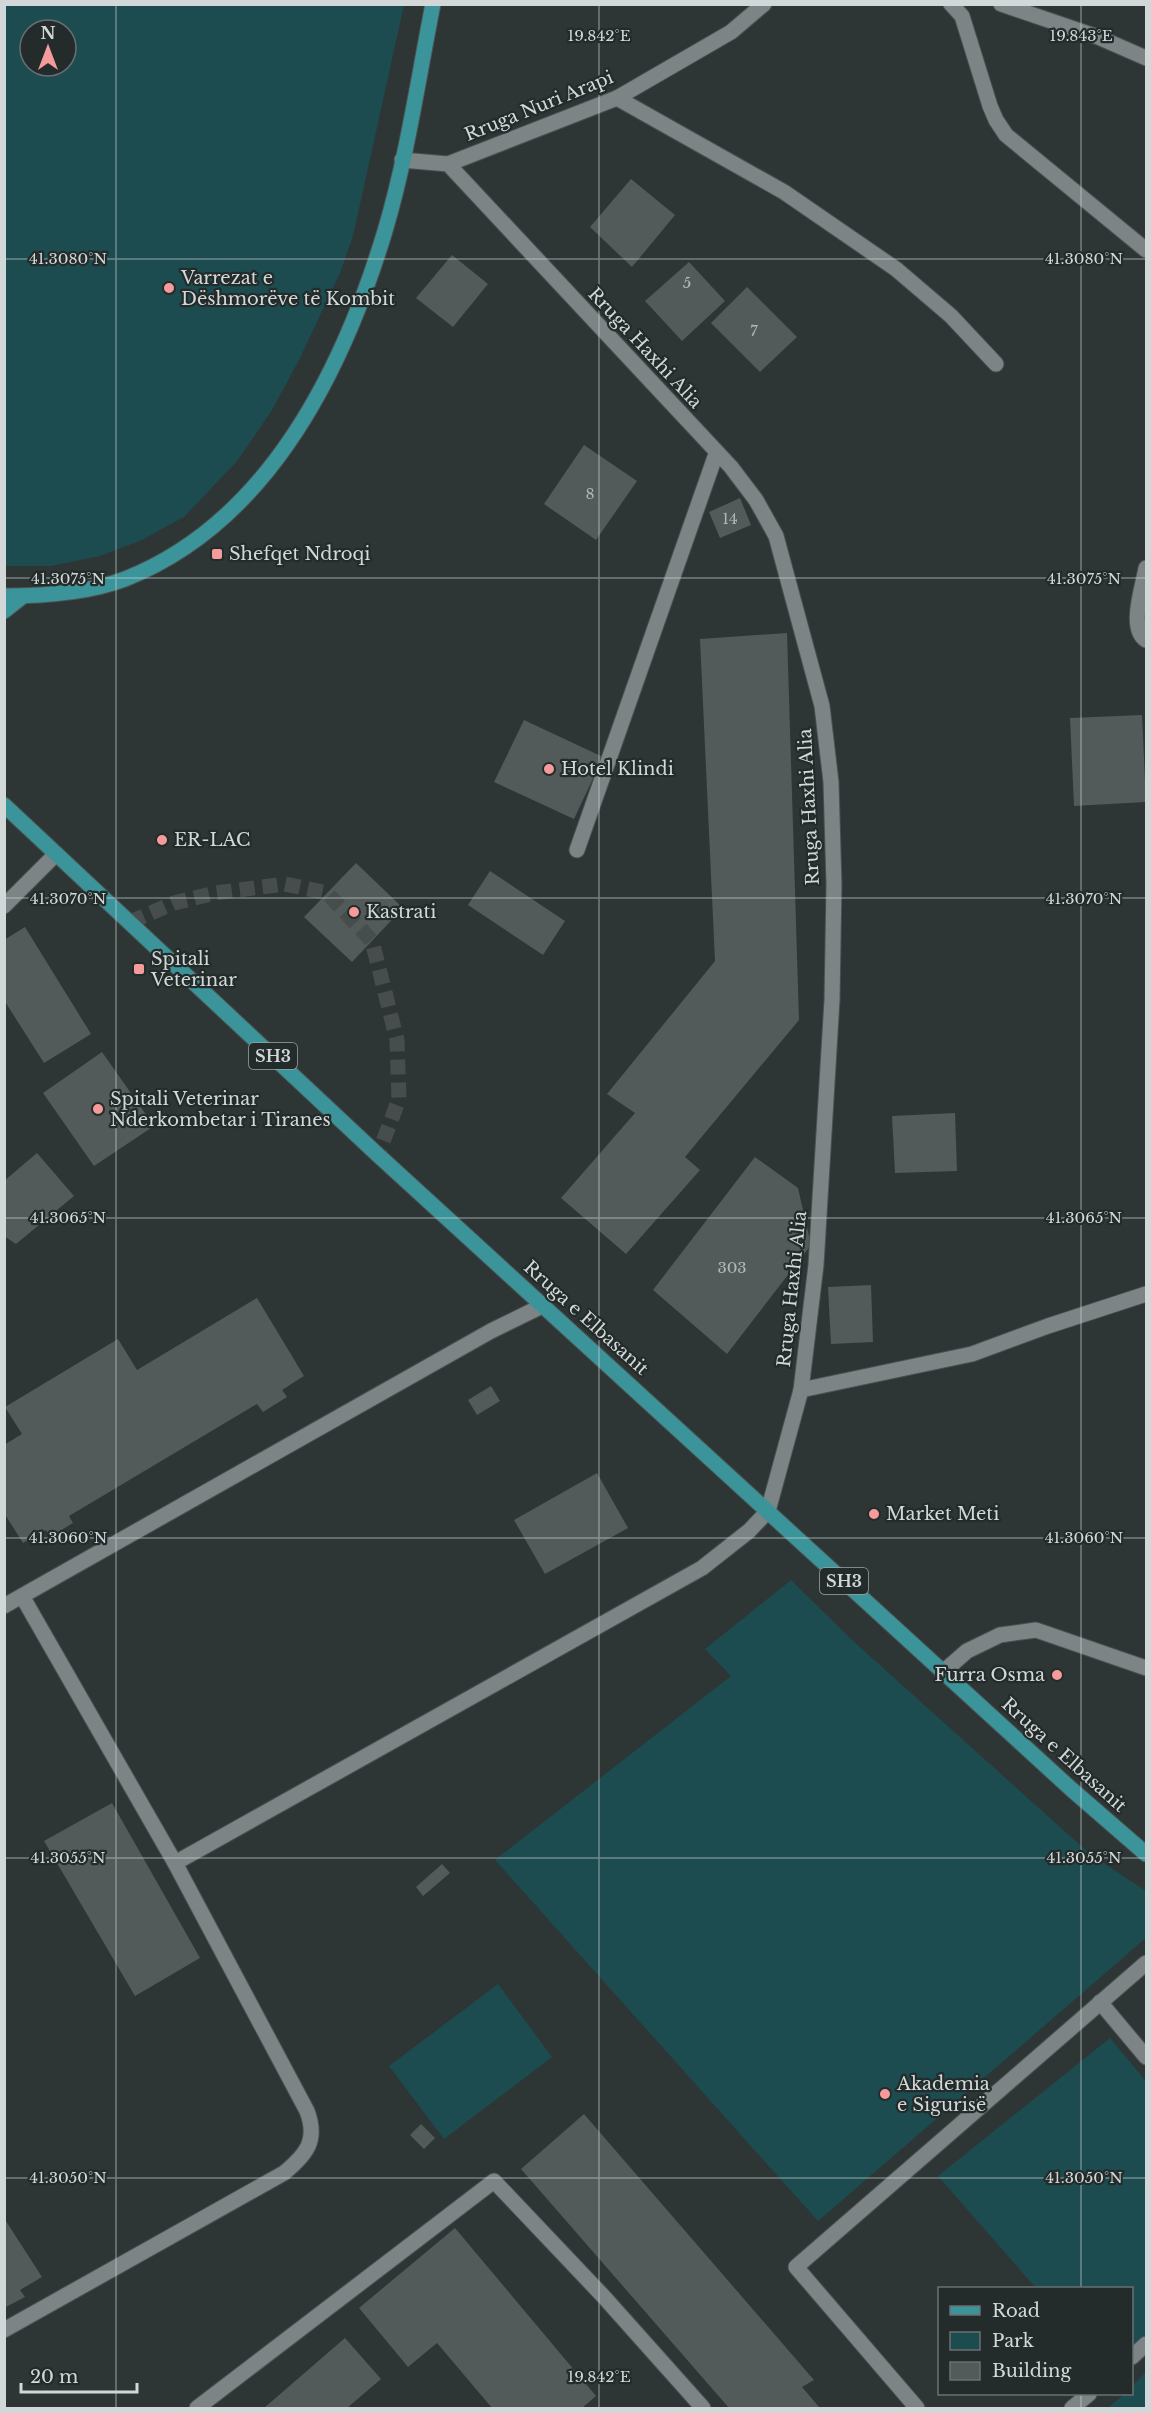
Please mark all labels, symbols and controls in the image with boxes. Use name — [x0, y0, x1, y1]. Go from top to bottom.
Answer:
north arrow — [18, 18, 78, 78]
text: N — [40, 23, 56, 43]
text: 19.842°E — [567, 26, 631, 45]
text: 19.843°E — [1049, 26, 1113, 45]
street label: Rruga Nuri Arapi — [461, 66, 617, 146]
text: 41.3080°N — [29, 249, 107, 268]
text: 41.3080°N — [1045, 249, 1123, 268]
place label: Varrezat e Dëshmorëve të Kombit — [180, 267, 395, 310]
house number: 5 — [683, 273, 691, 292]
marker: Varrezat e Dëshmorëve të Kombit — [162, 281, 176, 295]
street label: Rruga Haxhi Alia — [583, 283, 707, 413]
house number: 7 — [750, 321, 758, 340]
house number: 8 — [585, 484, 595, 503]
house number: 14 — [722, 509, 738, 528]
place label: Shefqet Ndroqi — [229, 543, 371, 565]
marker: Shefqet Ndroqi — [210, 547, 224, 561]
text: 41.3075°N — [31, 569, 105, 588]
text: 41.3075°N — [1047, 569, 1121, 588]
street label: Rruga Haxhi Alia — [794, 728, 824, 886]
place label: Hotel Klindi — [561, 758, 674, 780]
marker: Hotel Klindi — [542, 762, 556, 776]
place label: ER-LAC — [174, 829, 250, 851]
marker: ER-LAC — [155, 833, 169, 847]
text: 41.3070°N — [30, 889, 106, 908]
text: 41.3070°N — [1046, 889, 1122, 908]
place label: Kastrati — [366, 901, 436, 923]
marker: Kastrati — [347, 905, 361, 919]
place label: Spitali Veterinar — [150, 948, 237, 991]
marker: Spitali Veterinar — [132, 962, 146, 976]
road number: SH3 — [249, 1043, 297, 1069]
place label: Spitali Veterinar Nderkombetar i Tiranes — [110, 1088, 331, 1131]
marker: Spitali Veterinar Nderkombetar i Tiranes — [91, 1102, 105, 1116]
text: 41.3065°N — [30, 1208, 106, 1227]
text: 41.3065°N — [1046, 1208, 1122, 1227]
street label: Rruga Haxhi Alia — [773, 1210, 811, 1368]
street label: Rruga e Elbasanit — [519, 1256, 653, 1380]
house number: 303 — [717, 1258, 747, 1277]
place label: Market Meti — [886, 1503, 999, 1525]
marker: Market Meti — [867, 1507, 881, 1521]
text: 41.3060°N — [29, 1528, 107, 1547]
text: 41.3060°N — [1045, 1528, 1123, 1547]
road number: SH3 — [820, 1568, 868, 1594]
place label: Furra Osma — [934, 1664, 1045, 1686]
marker: Furra Osma — [1050, 1668, 1064, 1682]
street label: Rruga e Elbasanit — [997, 1693, 1131, 1817]
text: 41.3055°N — [30, 1848, 106, 1867]
text: 41.3055°N — [1046, 1848, 1122, 1867]
place label: Akademia e Sigurisë — [896, 2073, 990, 2116]
marker: Akademia e Sigurisë — [878, 2087, 892, 2101]
text: 41.3050°N — [29, 2168, 107, 2187]
text: 41.3050°N — [1045, 2168, 1123, 2187]
legend — [938, 2287, 1133, 2395]
text: Road — [992, 2300, 1040, 2322]
text: Park — [992, 2330, 1034, 2352]
scale bar — [21, 2356, 136, 2394]
text: Building — [992, 2360, 1071, 2382]
text: 20 m — [30, 2366, 78, 2388]
text: 19.842°E — [567, 2367, 631, 2386]

